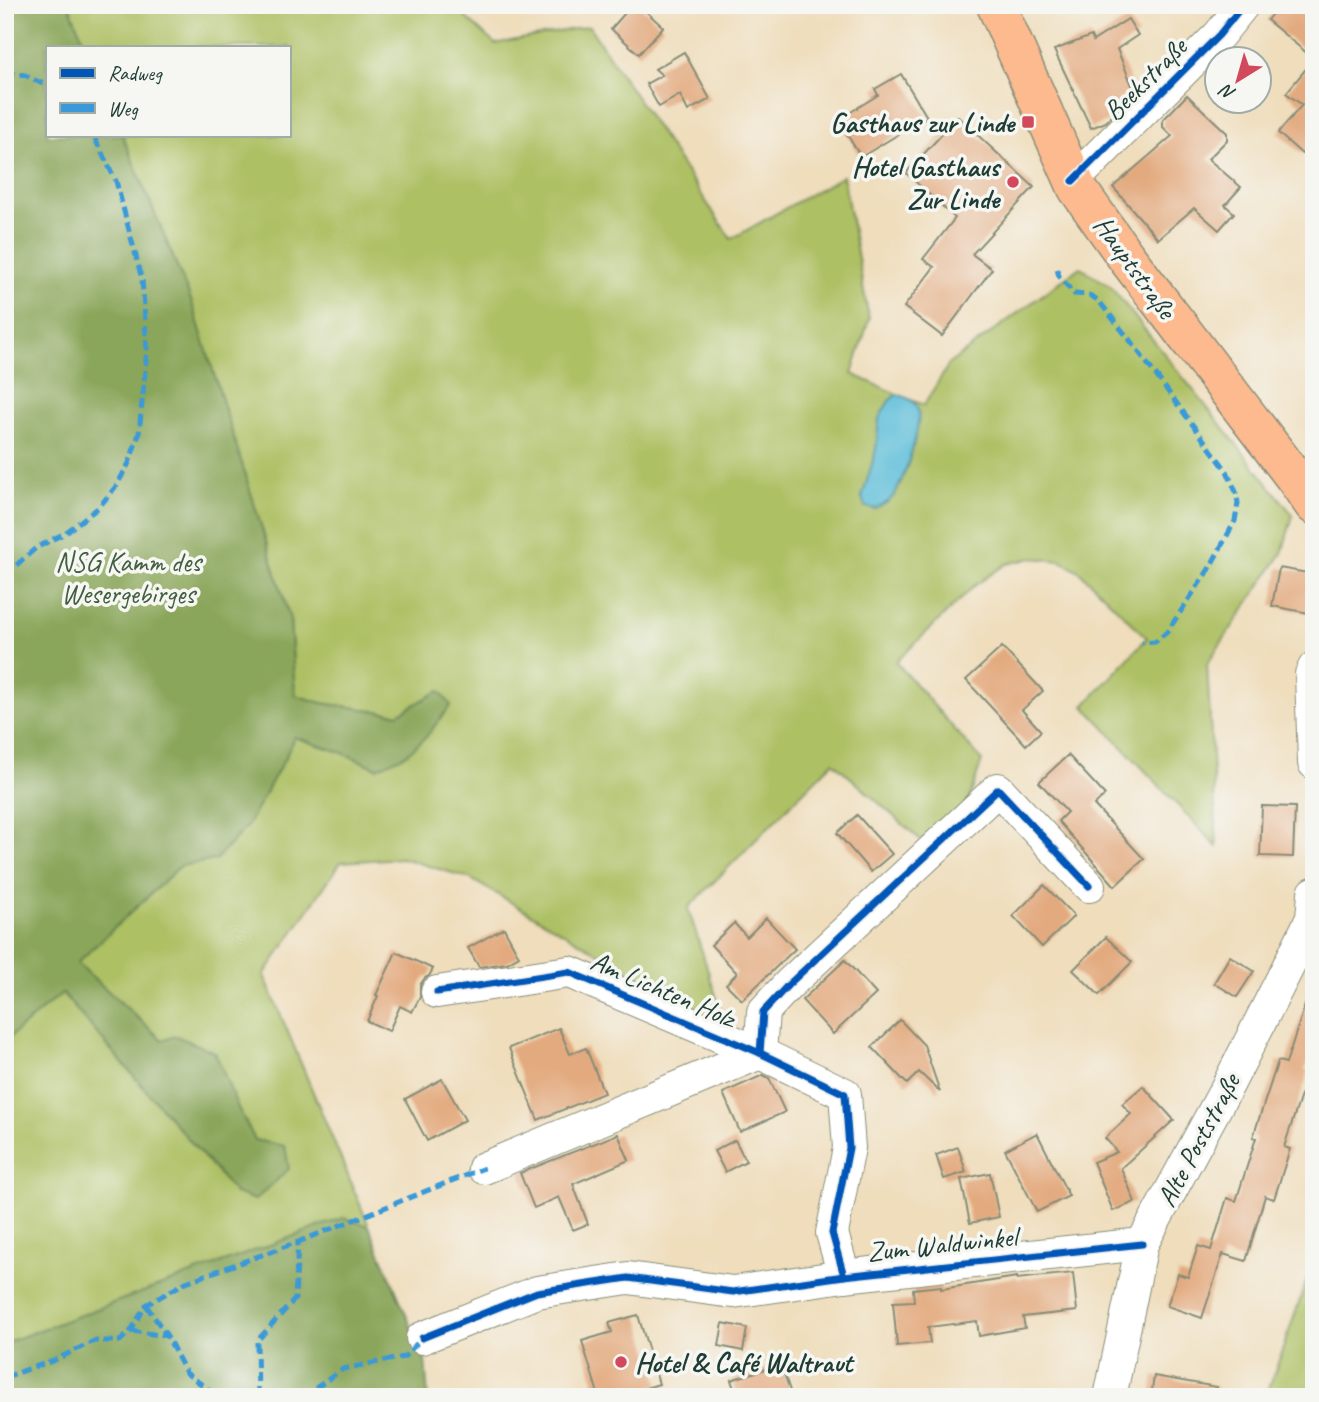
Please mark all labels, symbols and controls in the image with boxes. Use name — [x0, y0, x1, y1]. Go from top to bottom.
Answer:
street label: Beekstraße — [1096, 29, 1195, 128]
legend — [46, 46, 290, 136]
north arrow — [1204, 46, 1274, 116]
text: Radweg — [108, 60, 163, 86]
text: N — [1214, 78, 1240, 106]
text: Weg — [108, 96, 139, 122]
place label: Gasthaus zur Linde — [830, 105, 1017, 140]
marker: Gasthaus zur Linde — [1020, 114, 1036, 130]
place label: Hotel Gasthaus Zur Linde — [852, 149, 1002, 216]
marker: Hotel Gasthaus Zur Linde — [1005, 174, 1021, 190]
street label: Hauptstraße — [1086, 209, 1185, 327]
park label: NSG Kamm des Wesergebirges — [55, 544, 203, 611]
street label: Am Lichten Holz — [586, 943, 743, 1036]
street label: Alte Poststraße — [1148, 1066, 1248, 1212]
street label: Zum Waldwinkel — [865, 1218, 1024, 1269]
place label: Hotel & Café Waltraut — [635, 1345, 855, 1380]
marker: Hotel & Café Waltraut — [613, 1354, 629, 1370]

